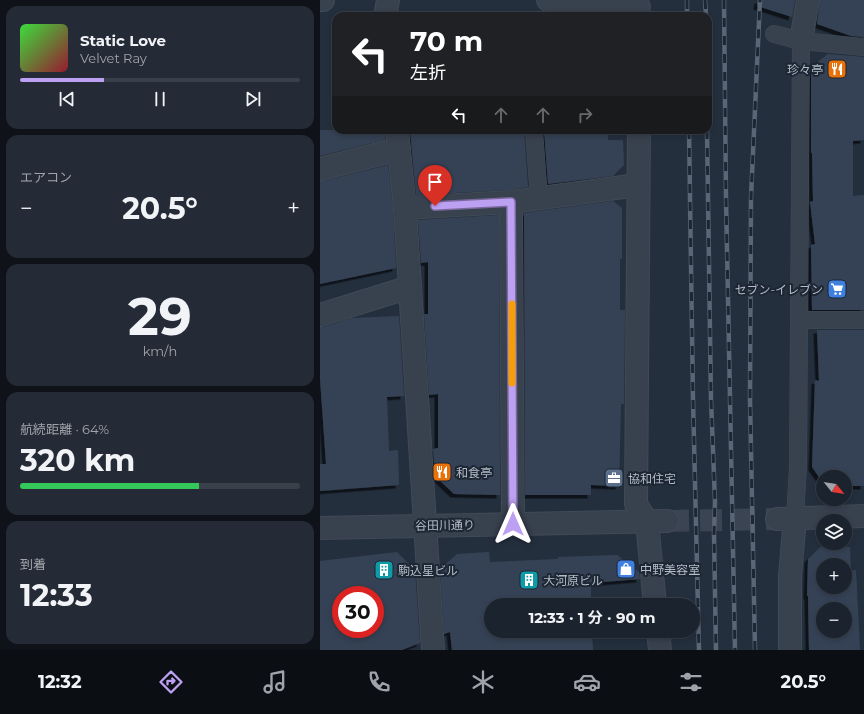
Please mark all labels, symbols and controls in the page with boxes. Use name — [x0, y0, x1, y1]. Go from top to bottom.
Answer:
text: 70 m — [410, 24, 483, 58]
icon: left — [344, 28, 396, 80]
text: Static Love — [80, 31, 166, 50]
text: Velvet Ray — [80, 50, 147, 66]
restaurant icon: 珍々亭 — [826, 58, 848, 80]
text: 左折 — [410, 62, 446, 84]
place label: 珍々亭 — [787, 62, 823, 77]
icon: previous — [56, 88, 78, 110]
icon: pause — [149, 88, 171, 110]
icon: next — [242, 88, 264, 110]
icon: left — [448, 104, 470, 126]
icon: ahead — [490, 104, 512, 126]
icon: ahead — [532, 104, 554, 126]
icon: right — [574, 104, 596, 126]
pin — [418, 165, 452, 206]
text: エアコン — [20, 169, 72, 185]
icon: arrive — [424, 171, 446, 193]
text: 20.5° — [122, 190, 198, 227]
text: − — [20, 195, 33, 222]
text: + — [287, 195, 300, 222]
supermarket icon: セブン-イレブン — [826, 278, 848, 300]
place label: セブン-イレブン — [734, 282, 823, 297]
text: 29 — [128, 285, 192, 348]
text: km/h — [143, 343, 177, 359]
text: 航続距離 · 64% — [20, 421, 109, 437]
text: 320 km — [20, 442, 135, 479]
restaurant icon: 和食亭 — [431, 461, 453, 483]
place label: 和食亭 — [456, 465, 492, 480]
office icon: 協和住宅 — [603, 467, 625, 489]
north arrow — [816, 470, 852, 506]
map controls — [816, 470, 852, 638]
place label: 協和住宅 — [628, 471, 676, 486]
position arrow — [492, 503, 534, 545]
button: layers — [816, 514, 852, 550]
street label: 谷田川通り — [415, 517, 475, 533]
text: 到着 — [20, 556, 46, 572]
shop icon: 中野美容室 — [615, 558, 637, 580]
button: + — [816, 558, 852, 594]
building icon: 駒込星ビル — [373, 559, 395, 581]
place label: 中野美容室 — [640, 562, 700, 577]
place label: 駒込星ビル — [398, 563, 458, 578]
building icon: 大河原ビル — [518, 569, 540, 591]
place label: 大河原ビル — [543, 573, 603, 588]
text: 12:33 — [20, 577, 93, 614]
speed limit sign: 30 — [332, 586, 384, 638]
button: − — [816, 602, 852, 638]
text: 12:33 · 1 分 · 90 m — [528, 608, 656, 627]
icon: directions — [157, 668, 185, 696]
icon: music — [261, 668, 289, 696]
icon: phone — [365, 668, 393, 696]
icon: climate — [469, 668, 497, 696]
icon: car — [573, 668, 601, 696]
icon: filters — [677, 668, 705, 696]
text: 12:32 — [38, 671, 82, 693]
text: 20.5° — [781, 671, 826, 693]

